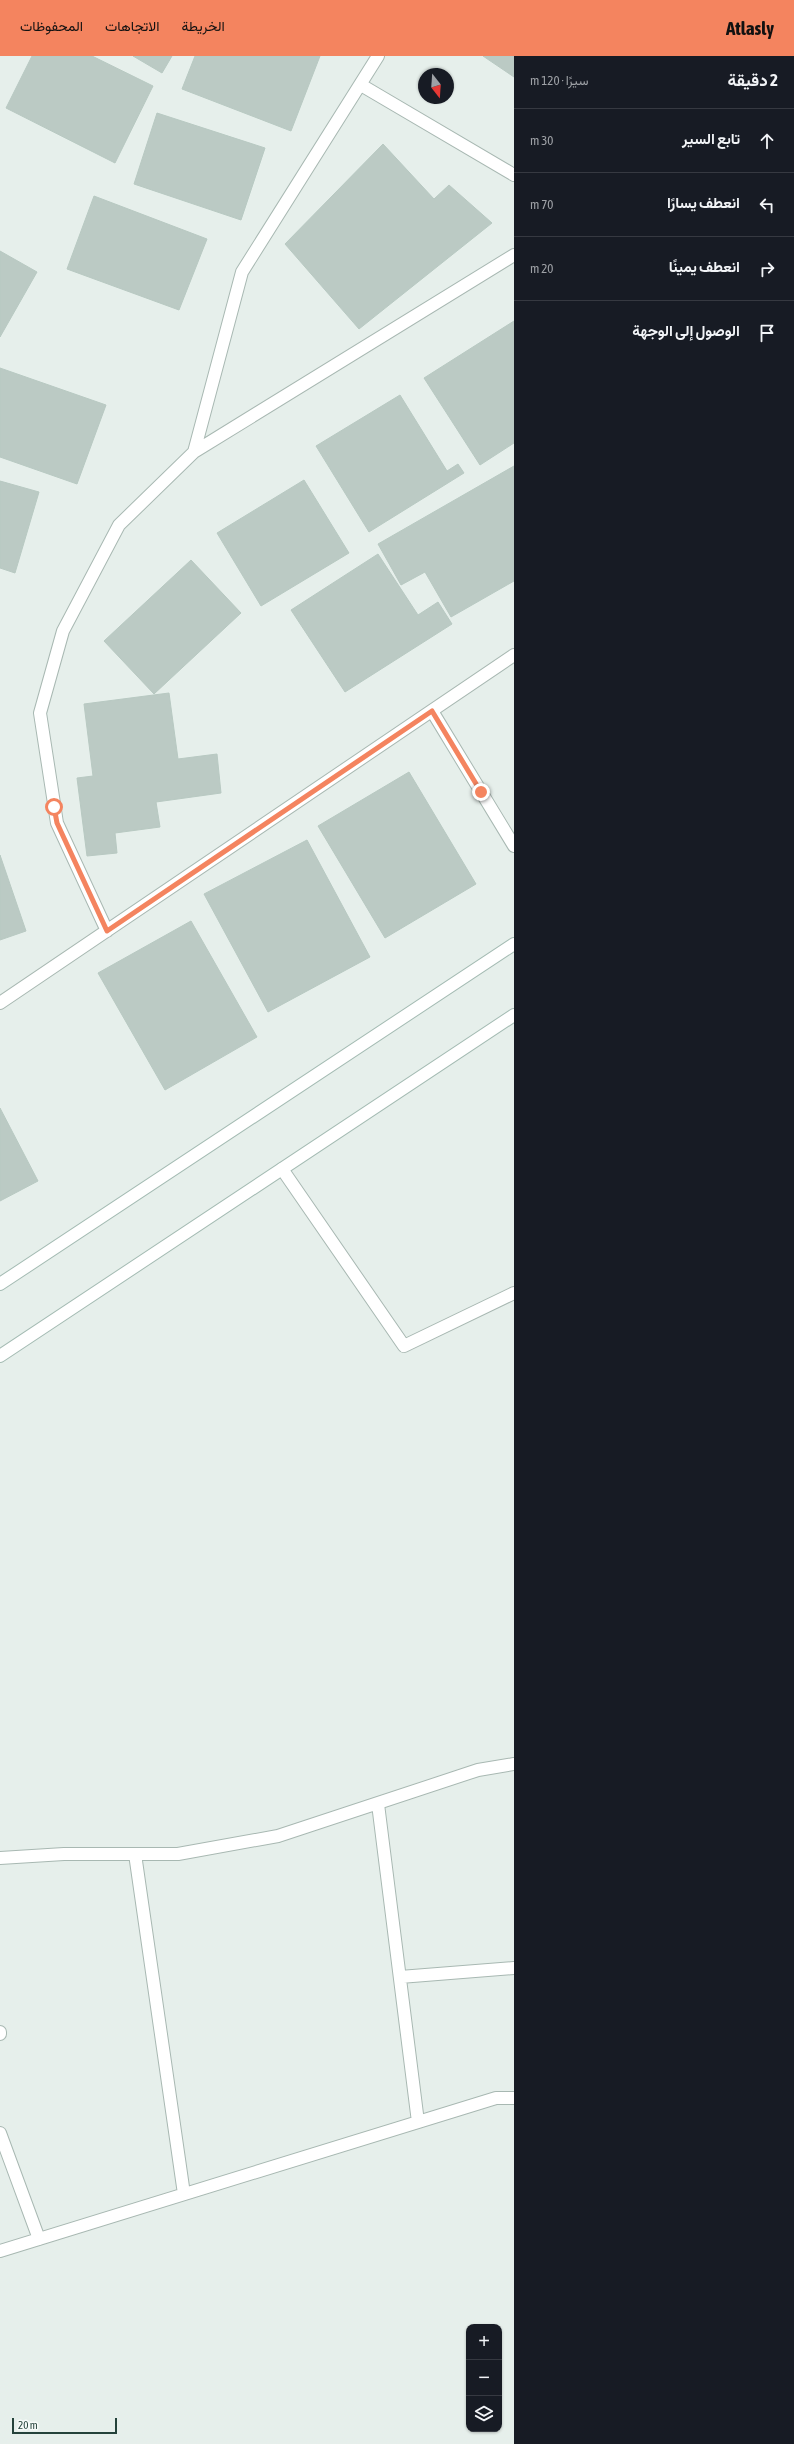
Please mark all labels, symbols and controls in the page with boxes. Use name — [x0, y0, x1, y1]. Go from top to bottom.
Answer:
text: Atlasly — [726, 17, 774, 39]
text: المحفوظات — [20, 18, 83, 34]
text: الاتجاهات — [105, 18, 159, 34]
text: الخريطة — [181, 18, 225, 34]
north arrow — [418, 68, 454, 104]
text: 2 دقيقة — [728, 70, 778, 90]
text: سيرًا · 120 m — [530, 73, 588, 88]
text: تابع السير — [682, 130, 740, 147]
icon: ahead — [756, 130, 778, 152]
text: 30 m — [530, 133, 553, 148]
text: انعطف يسارًا — [667, 194, 740, 211]
icon: left — [756, 194, 778, 216]
text: 70 m — [530, 197, 553, 212]
text: انعطف يمينًا — [669, 258, 740, 275]
icon: right — [756, 258, 778, 280]
text: 20 m — [530, 261, 553, 276]
text: الوصول إلى الوجهة — [632, 322, 740, 339]
icon: arrive — [756, 322, 778, 344]
route end — [472, 783, 490, 801]
route start — [45, 798, 63, 816]
map controls — [466, 2324, 502, 2432]
button: + — [466, 2324, 502, 2360]
button: − — [466, 2360, 502, 2396]
button: layers — [466, 2396, 502, 2432]
scale bar — [12, 2416, 117, 2435]
text: 20 m — [18, 2419, 38, 2431]

